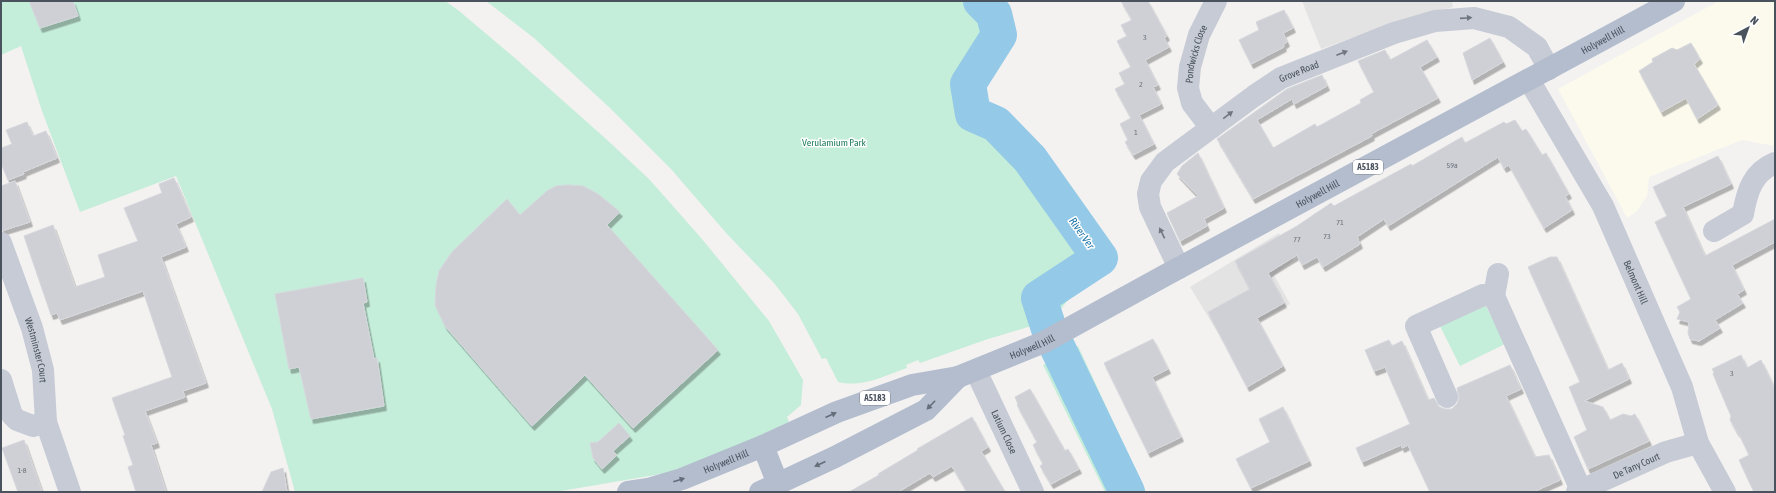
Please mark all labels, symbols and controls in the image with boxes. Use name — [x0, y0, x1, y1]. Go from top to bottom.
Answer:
north arrow — [1728, 8, 1768, 48]
text: N — [1748, 14, 1761, 27]
one-way arrow — [1460, 15, 1472, 22]
street label: Pondwicks Close — [1183, 23, 1209, 84]
street label: Holywell Hill — [1579, 24, 1627, 56]
house number: 3 — [1143, 33, 1147, 42]
one-way arrow — [1336, 49, 1348, 55]
street label: Grove Road — [1277, 58, 1321, 84]
house number: 2 — [1139, 80, 1143, 89]
one-way arrow — [1223, 111, 1234, 119]
house number: 1 — [1134, 128, 1138, 137]
park label: Verulamium Park — [802, 137, 867, 148]
road number: A5183 — [1353, 160, 1383, 174]
house number: 59a — [1446, 161, 1458, 170]
street label: Holywell Hill — [1294, 177, 1342, 210]
water label: River Ver — [1067, 215, 1098, 252]
house number: 71 — [1336, 218, 1344, 227]
one-way arrow — [1159, 227, 1165, 239]
house number: 73 — [1323, 232, 1331, 241]
house number: 77 — [1293, 235, 1301, 244]
street label: Belmont Hill — [1621, 259, 1650, 306]
street label: Westminster Court — [23, 316, 49, 383]
street label: Holywell Hill — [1008, 332, 1057, 361]
house number: 3 — [1730, 369, 1734, 378]
road number: A5183 — [860, 391, 890, 405]
one-way arrow — [926, 400, 936, 410]
street label: Latium Close — [989, 408, 1019, 456]
one-way arrow — [826, 412, 837, 418]
street label: Holywell Hill — [702, 447, 751, 476]
street label: De Tany Court — [1611, 450, 1662, 481]
one-way arrow — [814, 461, 825, 467]
house number: 1-8 — [17, 466, 27, 475]
one-way arrow — [673, 477, 685, 483]

